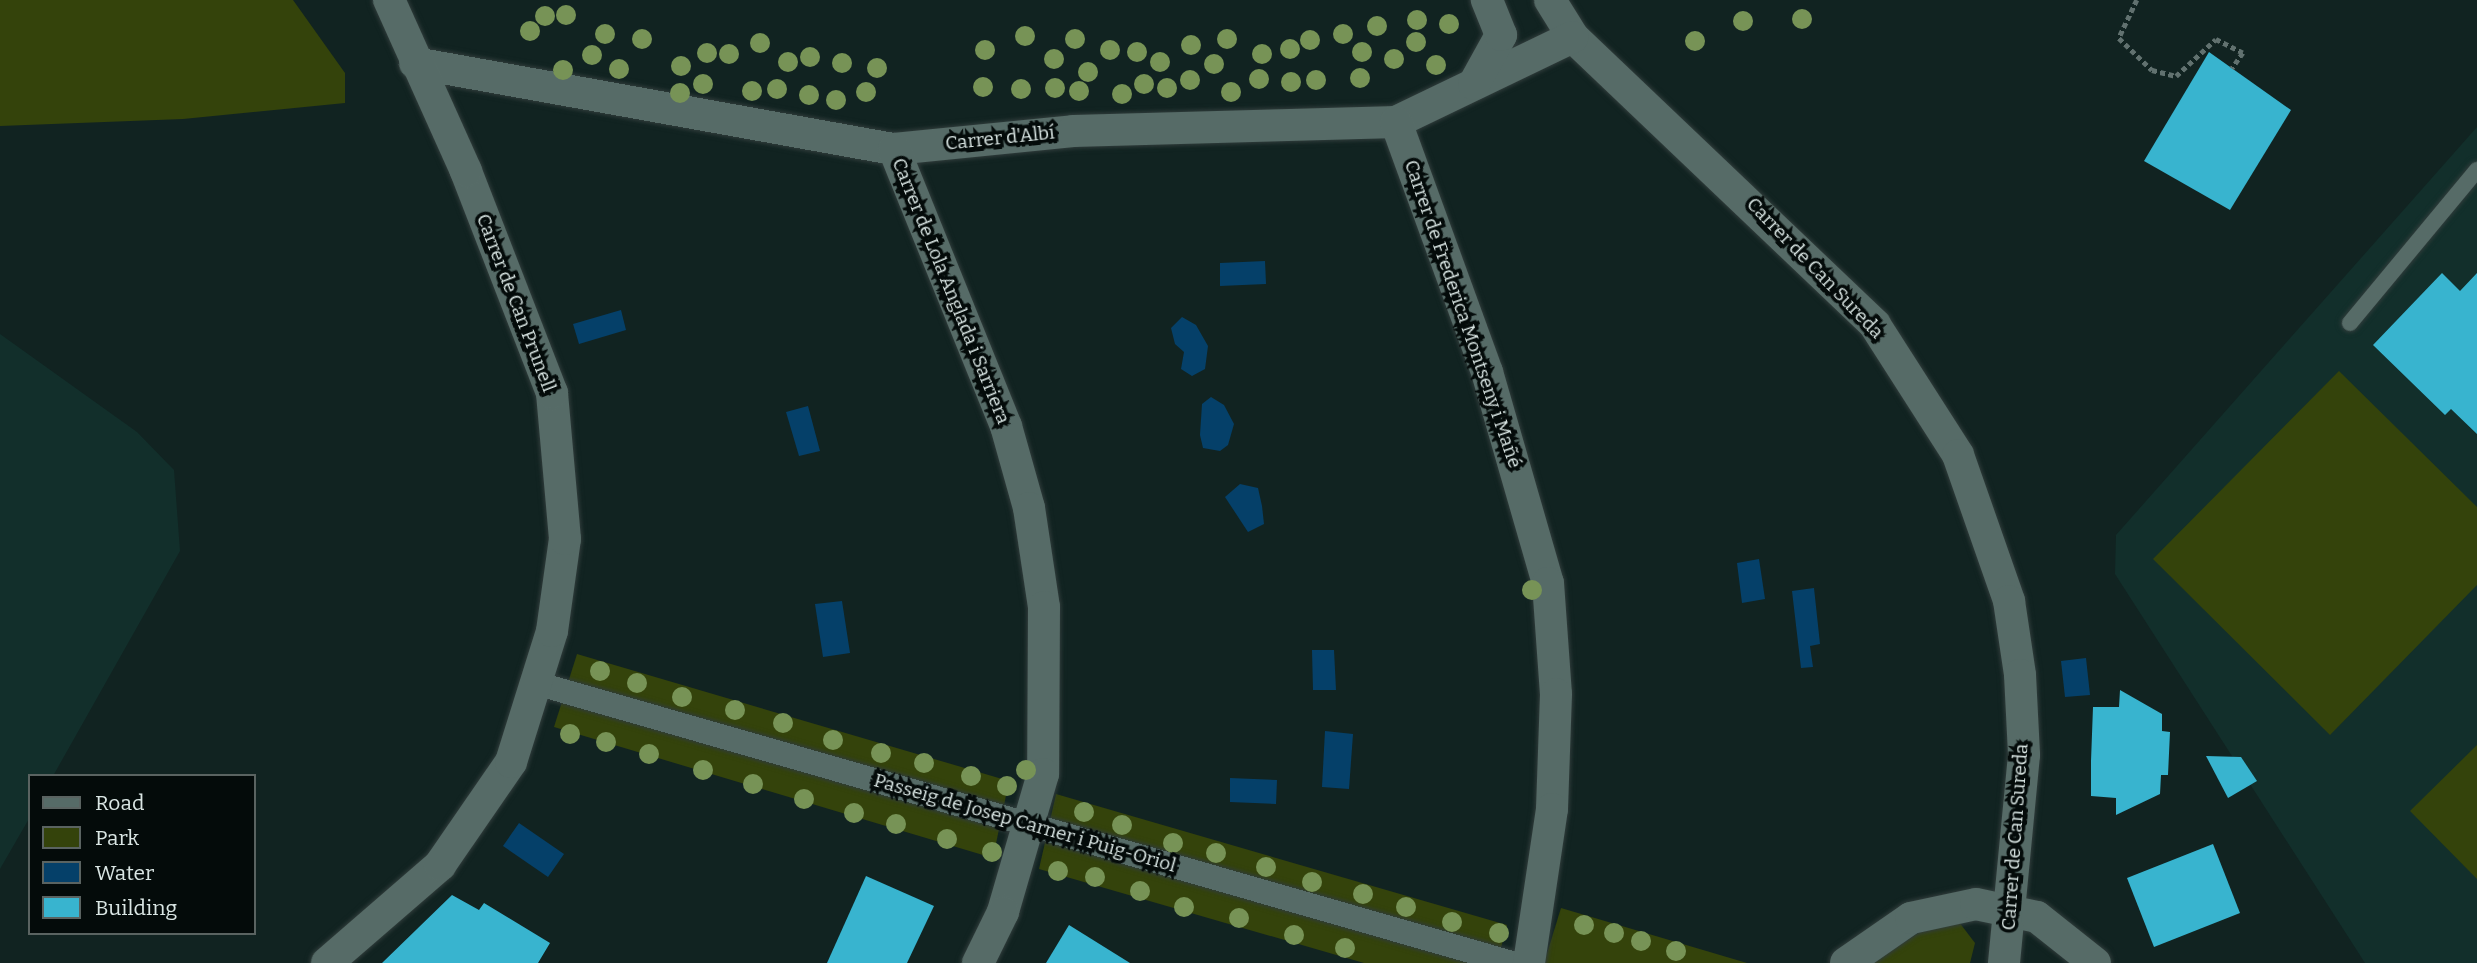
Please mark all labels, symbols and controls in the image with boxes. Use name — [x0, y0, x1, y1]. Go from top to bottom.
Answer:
street label: Carrer d'Albí — [944, 121, 1056, 155]
street label: Carrer de Lola Anglada i Sarriera — [887, 155, 1015, 427]
street label: Carrer de Frederica Montseny i Mañé — [1399, 157, 1527, 471]
street label: Carrer de Can Sureda — [1742, 193, 1888, 343]
street label: Carrer de Can Prunell — [471, 211, 561, 395]
street label: Carrer de Can Sureda — [1997, 743, 2033, 931]
street label: Passeig de Josep Carner i Puig-Oriol — [871, 769, 1179, 877]
legend — [28, 774, 256, 935]
text: Road — [95, 790, 144, 816]
text: Park — [95, 825, 139, 851]
text: Water — [95, 860, 154, 886]
text: Building — [95, 895, 177, 921]

